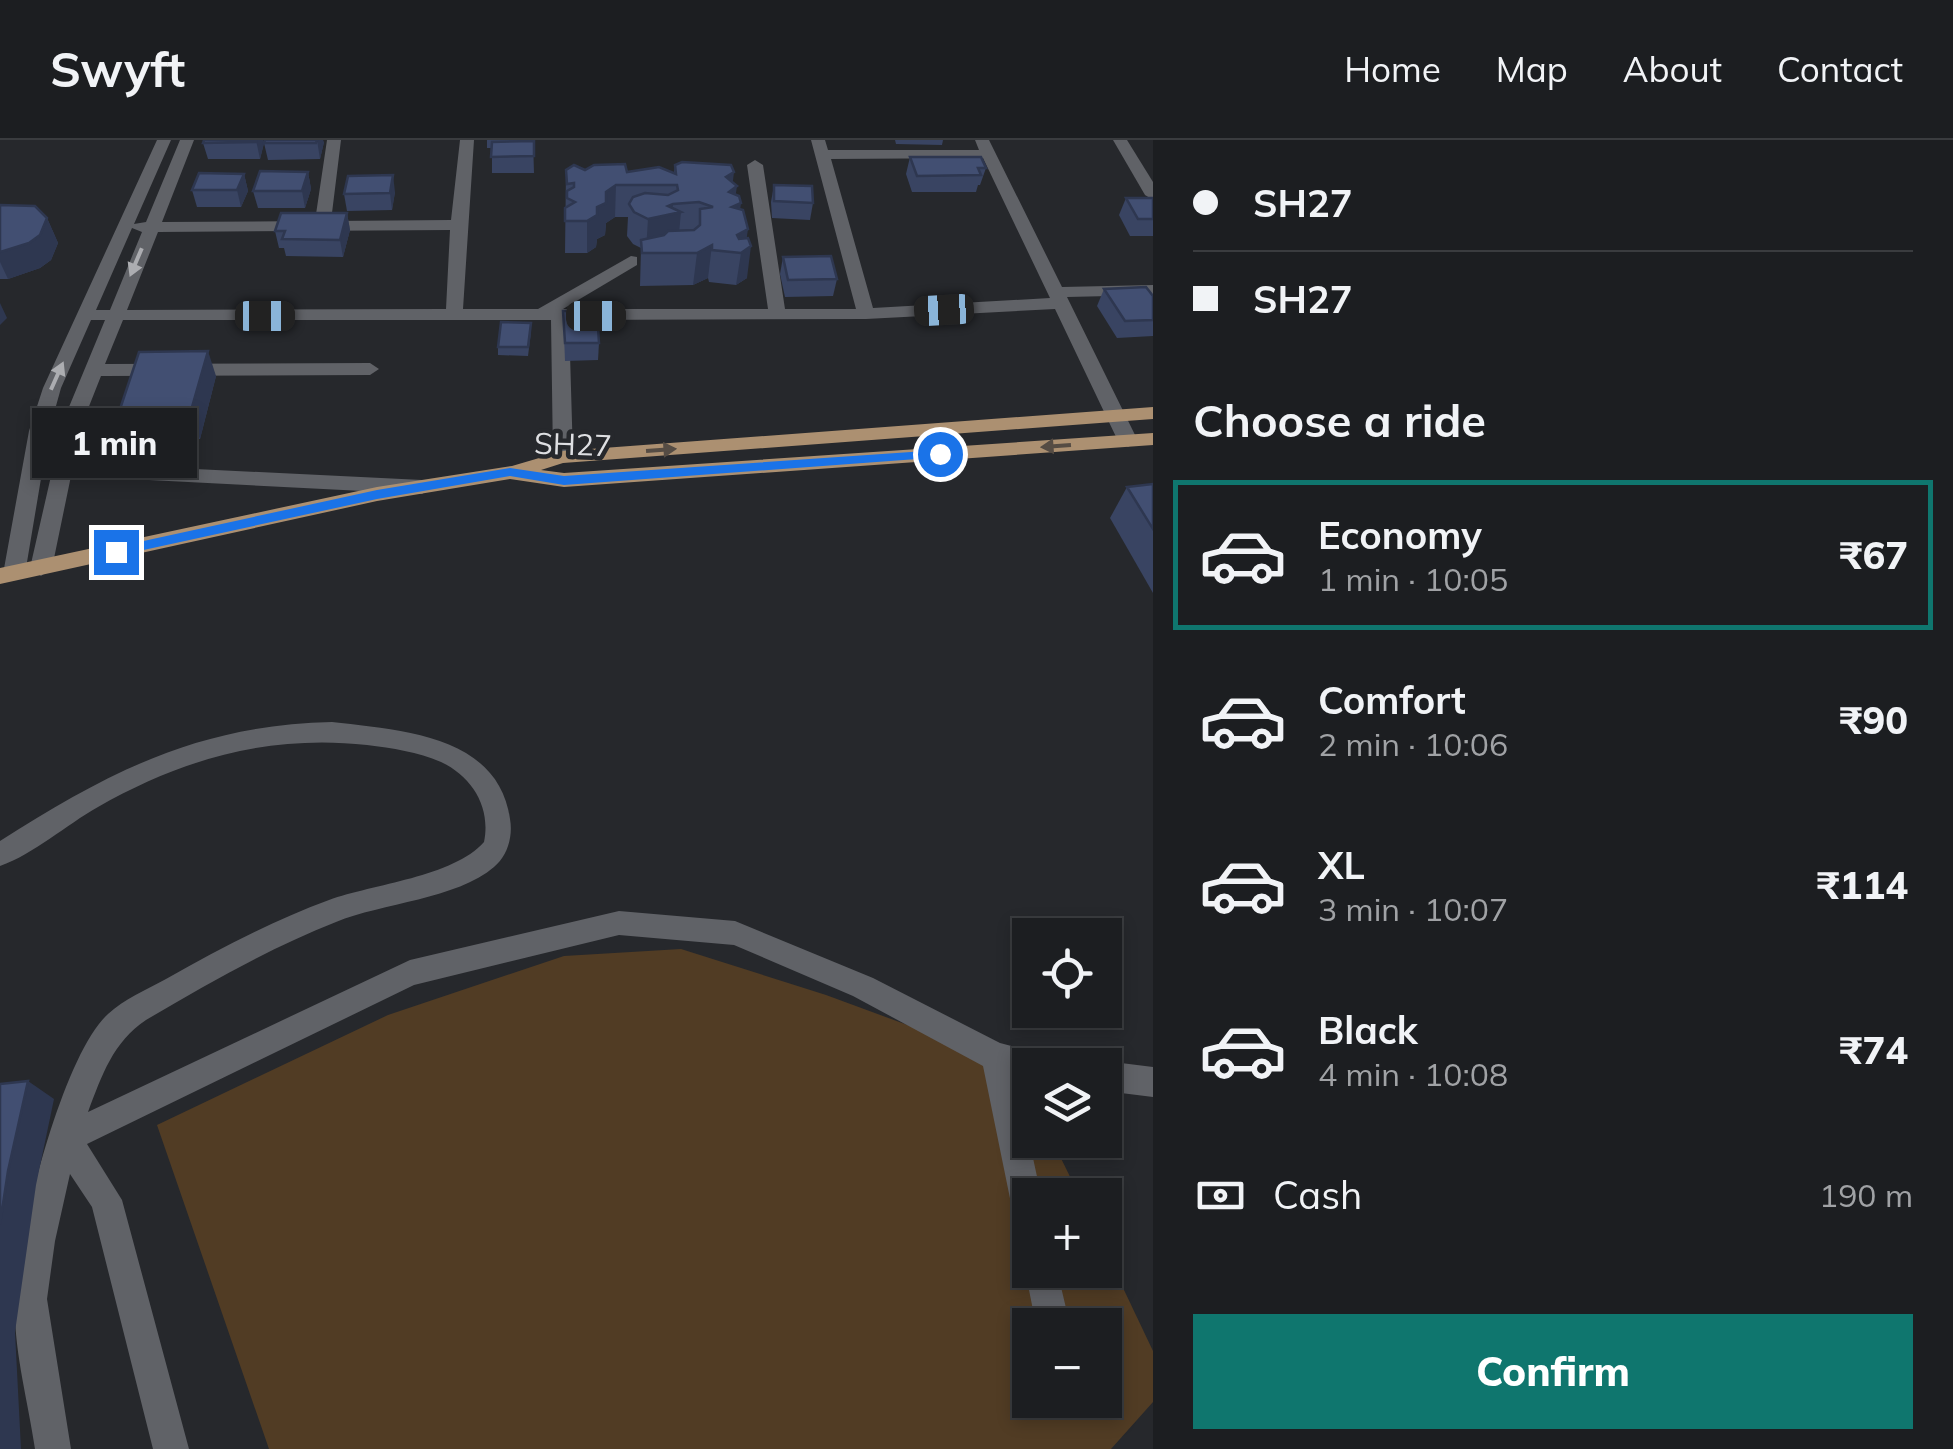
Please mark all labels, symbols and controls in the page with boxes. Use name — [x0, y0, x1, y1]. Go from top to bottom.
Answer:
text: Swyft — [50, 39, 185, 99]
text: Home — [1344, 47, 1441, 91]
text: Map — [1496, 47, 1568, 91]
text: About — [1623, 47, 1722, 91]
text: Contact — [1777, 47, 1903, 91]
text: SH27 — [1253, 179, 1353, 227]
one-way arrow — [128, 247, 144, 277]
text: SH27 — [1253, 275, 1353, 323]
car — [913, 293, 975, 327]
car — [235, 301, 295, 331]
car — [566, 301, 626, 331]
one-way arrow — [49, 361, 65, 391]
text: Choose a ride — [1193, 392, 1486, 448]
callout: 1 min — [34, 407, 198, 477]
text: 1 min — [72, 423, 157, 463]
street label: SH27 — [534, 424, 613, 464]
route start — [918, 432, 963, 477]
one-way arrow — [1039, 438, 1071, 454]
one-way arrow — [645, 442, 677, 458]
icon: car — [1198, 510, 1288, 600]
text: Economy — [1318, 511, 1482, 559]
route end — [94, 530, 139, 575]
text: ₹67 — [1840, 531, 1908, 579]
text: 1 min · 10:05 — [1318, 559, 1508, 599]
icon: car — [1198, 675, 1288, 765]
text: Comfort — [1318, 676, 1466, 724]
text: ₹90 — [1840, 696, 1908, 744]
text: 2 min · 10:06 — [1318, 724, 1508, 764]
icon: car — [1198, 840, 1288, 930]
text: XL — [1318, 841, 1365, 889]
text: ₹114 — [1817, 861, 1908, 909]
text: 3 min · 10:07 — [1318, 889, 1508, 929]
map controls — [1012, 918, 1122, 1418]
button: locate — [1012, 918, 1122, 1028]
icon: car — [1198, 1005, 1288, 1095]
text: Black — [1318, 1006, 1418, 1054]
text: ₹74 — [1840, 1026, 1908, 1074]
button: layers — [1012, 1048, 1122, 1158]
text: 4 min · 10:08 — [1318, 1054, 1508, 1094]
icon: cash — [1193, 1168, 1248, 1223]
text: Cash — [1273, 1171, 1362, 1219]
text: 190 m — [1819, 1175, 1913, 1215]
button: + — [1012, 1178, 1122, 1288]
button: − — [1012, 1308, 1122, 1418]
button: Confirm — [1193, 1314, 1913, 1429]

